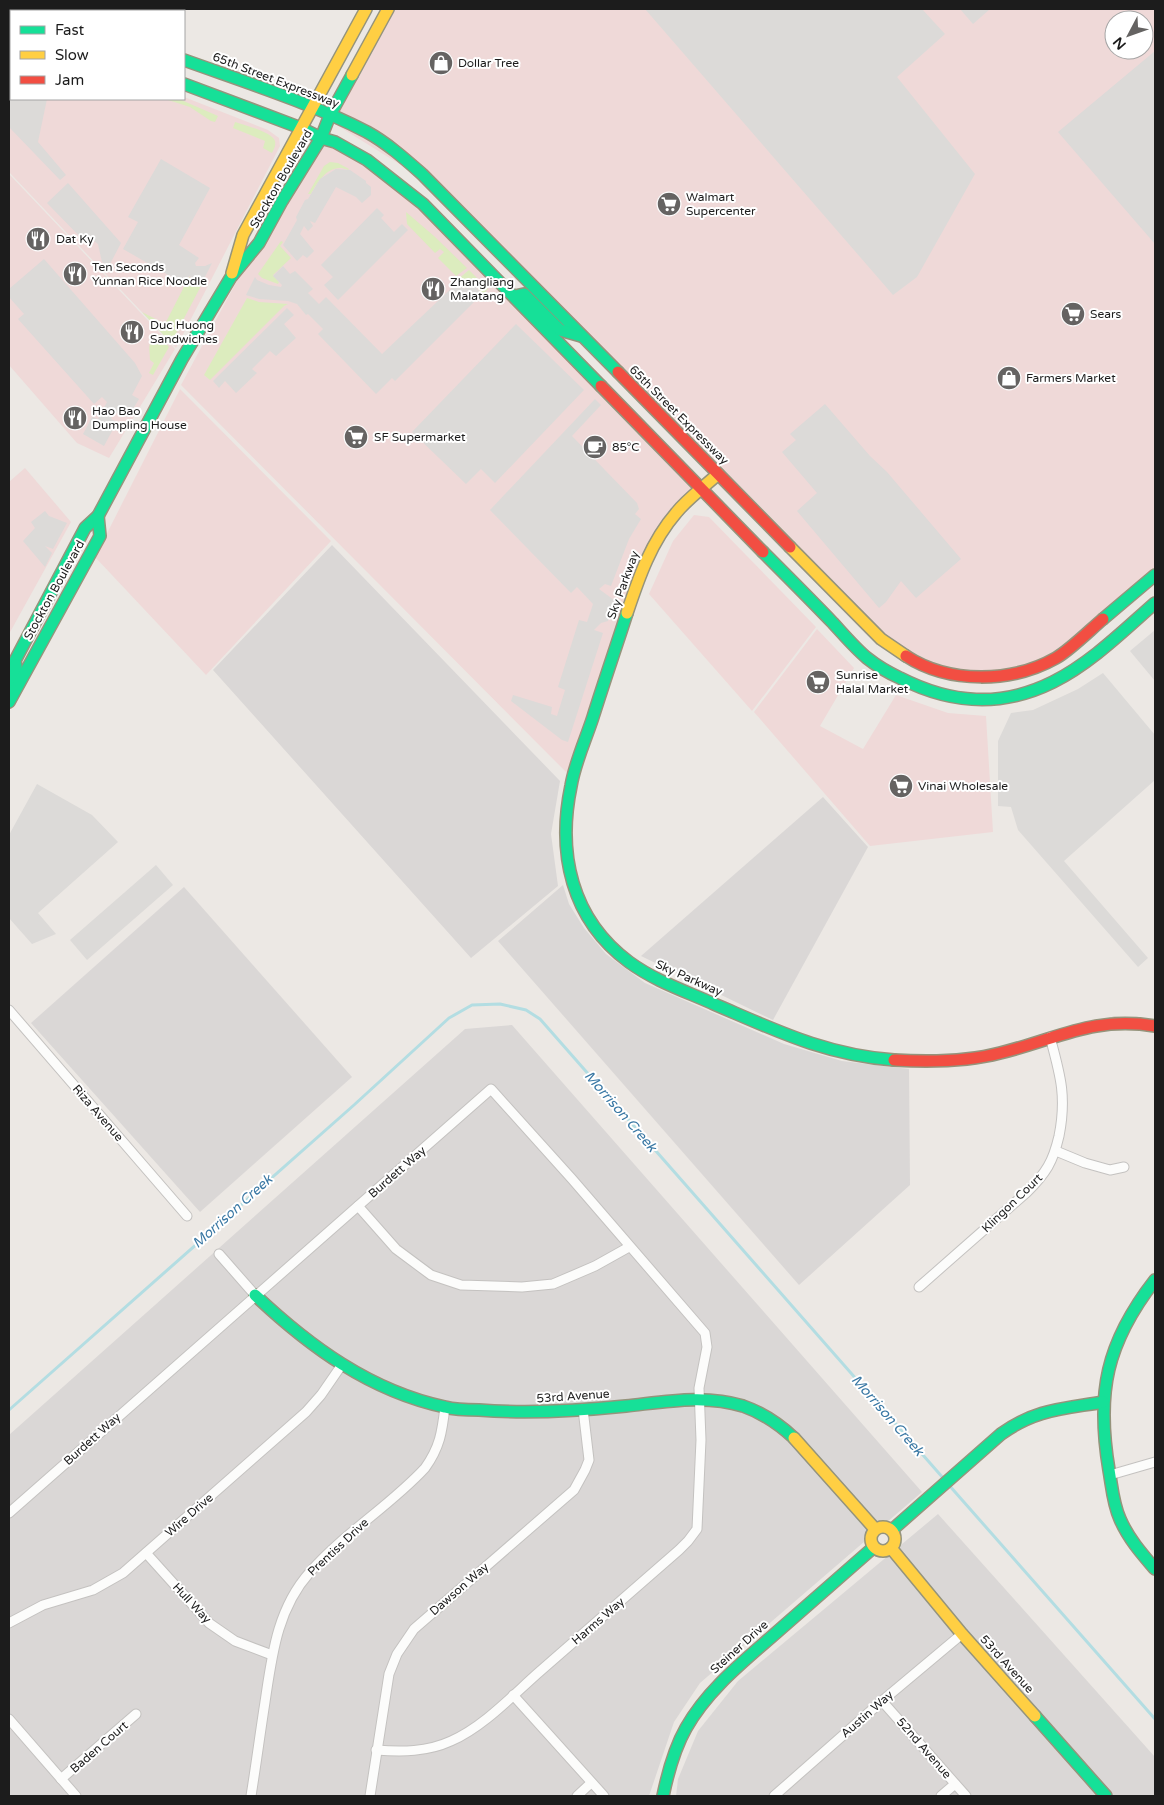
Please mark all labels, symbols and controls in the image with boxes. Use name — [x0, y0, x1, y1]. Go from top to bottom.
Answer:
legend — [10, 10, 185, 100]
north arrow — [1104, 10, 1154, 60]
text: Fast — [55, 21, 85, 39]
text: N — [1109, 33, 1130, 53]
text: Slow — [55, 46, 89, 64]
street label: 65th Street Expressway — [211, 49, 342, 111]
shop icon: Dollar Tree — [428, 50, 454, 76]
place label: Dollar Tree — [458, 56, 519, 70]
text: Jam — [55, 71, 84, 89]
street label: Stockton Boulevard — [247, 127, 315, 231]
place label: Walmart Supercenter — [686, 190, 756, 218]
supermarket icon: Walmart Supercenter — [656, 191, 682, 217]
restaurant icon: Dat Ky — [25, 226, 51, 252]
place label: Dat Ky — [56, 232, 94, 246]
place label: Ten Seconds Yunnan Rice Noodle — [92, 260, 207, 288]
restaurant icon: Ten Seconds Yunnan Rice Noodle — [62, 261, 88, 287]
place label: Zhangliang Malatang — [450, 275, 514, 303]
restaurant icon: Zhangliang Malatang — [420, 276, 446, 302]
supermarket icon: Sears — [1060, 301, 1086, 327]
place label: Sears — [1090, 307, 1122, 321]
place label: Duc Huong Sandwiches — [150, 318, 218, 346]
restaurant icon: Duc Huong Sandwiches — [119, 319, 145, 345]
street label: 65th Street Expressway — [627, 363, 732, 468]
shop icon: Farmers Market — [996, 365, 1022, 391]
place label: Farmers Market — [1026, 371, 1116, 385]
place label: Hao Bao Dumpling House — [92, 404, 187, 432]
restaurant icon: Hao Bao Dumpling House — [62, 405, 88, 431]
supermarket icon: SF Supermarket — [343, 424, 369, 450]
place label: SF Supermarket — [374, 430, 466, 444]
cafe icon: 85°C — [582, 434, 608, 460]
place label: 85°C — [612, 440, 640, 454]
street label: Stockton Boulevard — [21, 538, 87, 642]
street label: Sky Parkway — [604, 548, 642, 621]
place label: Sunrise Halal Market — [836, 668, 909, 696]
supermarket icon: Sunrise Halal Market — [805, 669, 831, 695]
supermarket icon: Vinai Wholesale — [888, 773, 914, 799]
place label: Vinai Wholesale — [918, 779, 1008, 793]
street label: Sky Parkway — [653, 957, 725, 999]
water label: Morrison Creek — [581, 1067, 661, 1156]
street label: Riza Avenue — [70, 1082, 126, 1144]
street label: Burdett Way — [365, 1143, 429, 1201]
water label: Morrison Creek — [189, 1170, 277, 1252]
street label: Klingon Court — [979, 1170, 1045, 1235]
water label: Morrison Creek — [848, 1371, 928, 1460]
street label: 53rd Avenue — [536, 1386, 610, 1406]
street label: Burdett Way — [61, 1410, 124, 1468]
street label: Wire Drive — [162, 1490, 216, 1540]
street label: Prentiss Drive — [305, 1515, 371, 1579]
street label: Dawson Way — [427, 1559, 492, 1618]
street label: Hull Way — [170, 1580, 215, 1626]
street label: Harms Way — [569, 1594, 628, 1648]
street label: Steiner Drive — [707, 1617, 771, 1677]
street label: 53rd Avenue — [977, 1632, 1037, 1696]
street label: Austin Way — [838, 1687, 896, 1740]
street label: 52nd Avenue — [894, 1715, 954, 1781]
street label: Baden Court — [67, 1718, 131, 1776]

